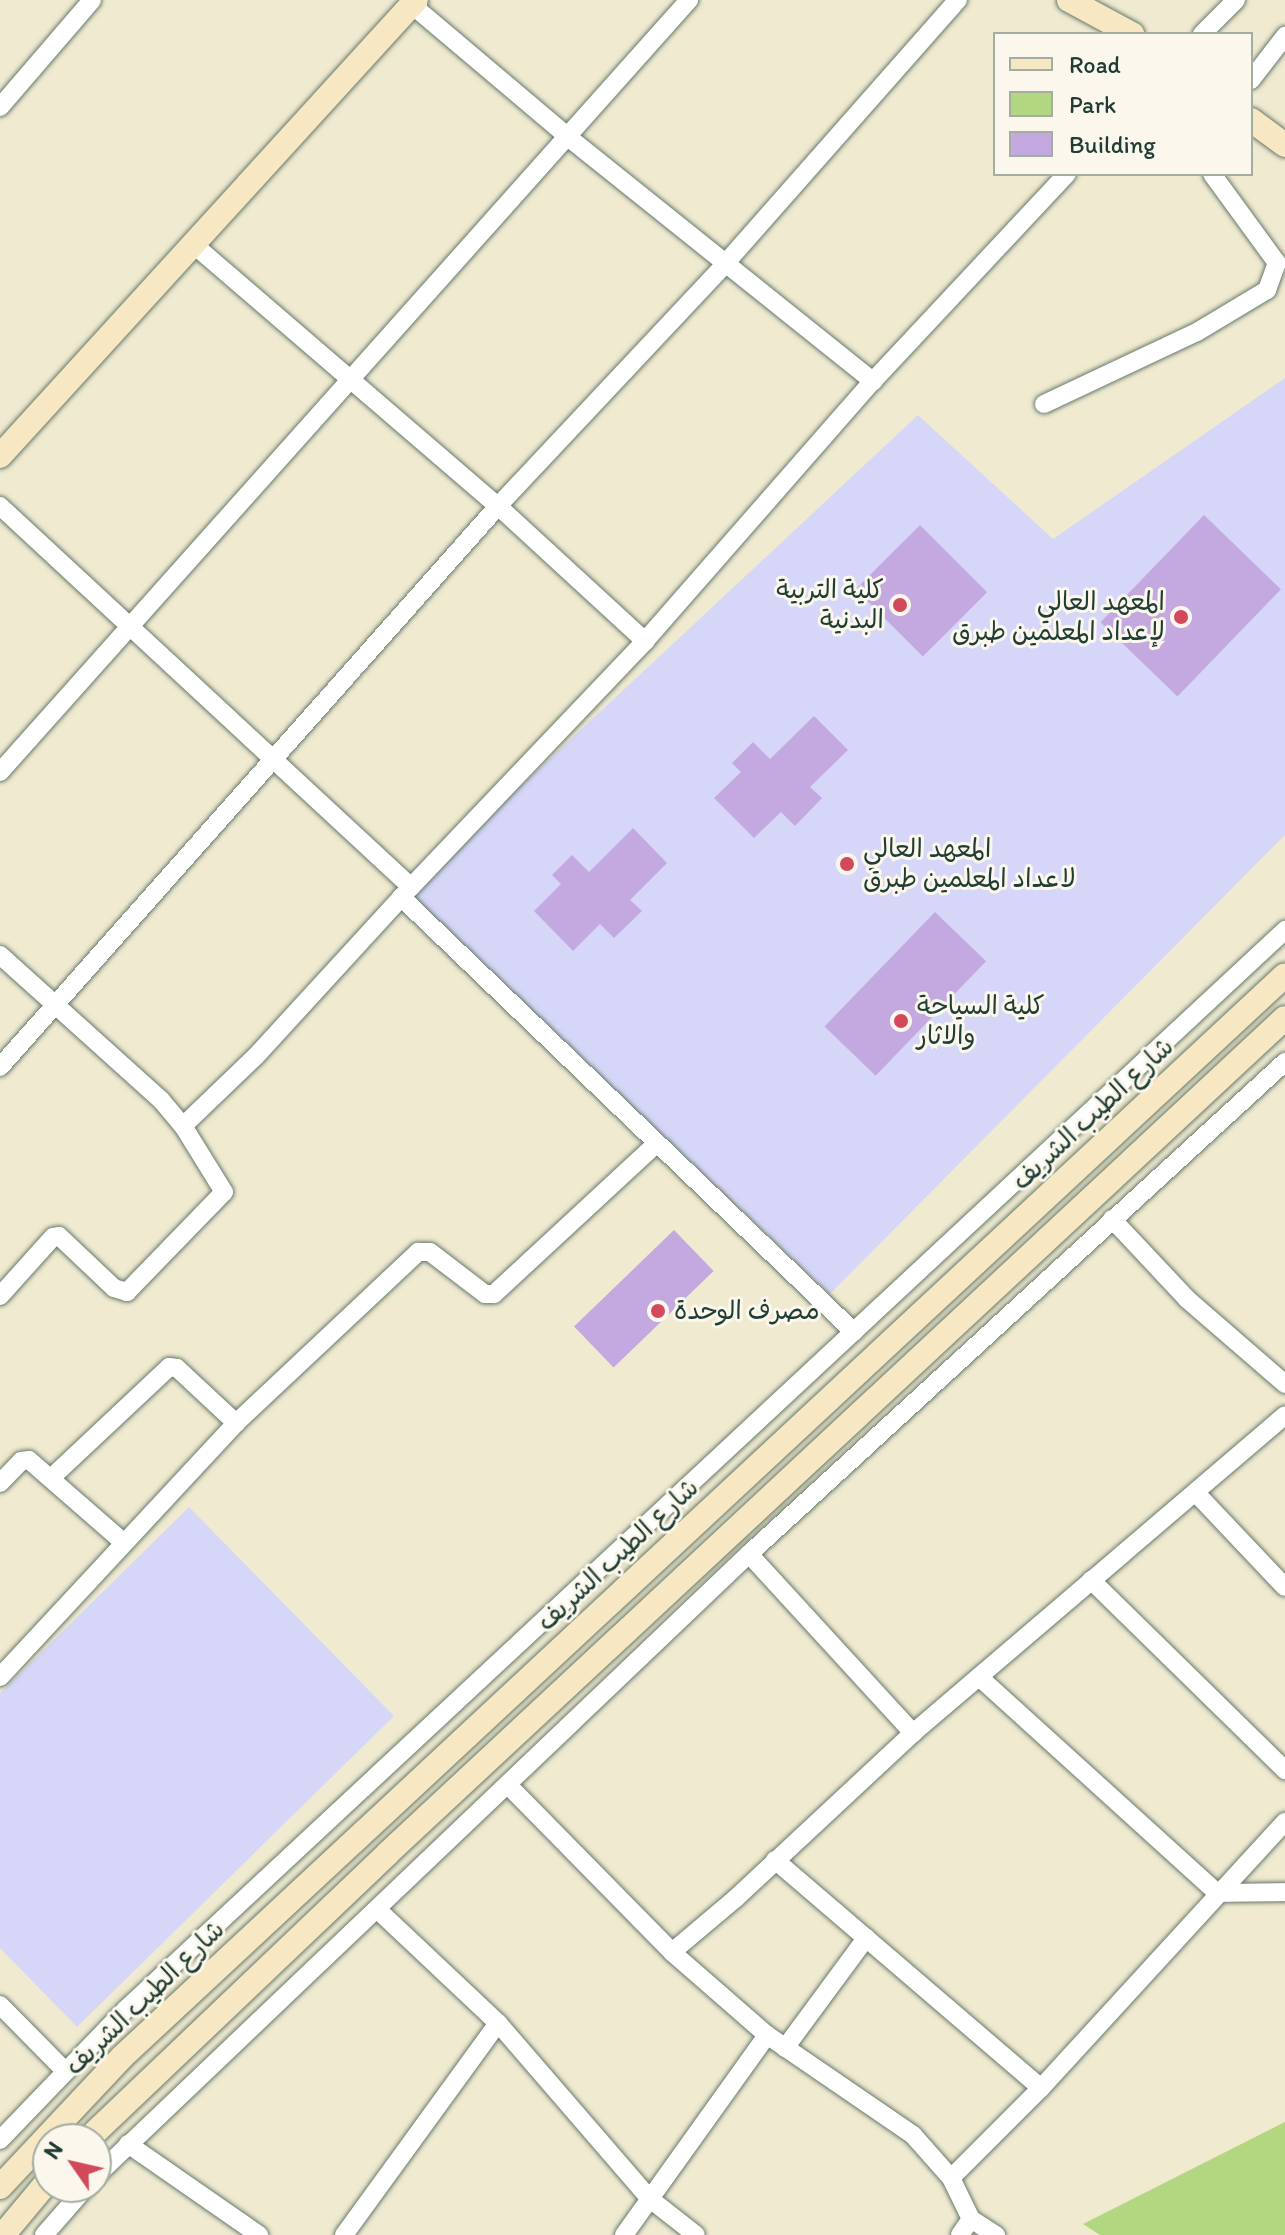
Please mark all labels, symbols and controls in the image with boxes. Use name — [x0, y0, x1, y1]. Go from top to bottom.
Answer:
legend — [993, 32, 1253, 176]
text: Road — [1069, 50, 1121, 79]
text: Park — [1069, 90, 1116, 119]
text: Building — [1069, 130, 1156, 159]
place label: كلية التربية البدنية — [776, 574, 884, 636]
place label: المعهد العالي لإعداد المعلمين طبرق — [952, 586, 1165, 648]
marker: كلية التربية البدنية — [891, 596, 909, 614]
marker: المعهد العالي لإعداد المعلمين طبرق — [1172, 608, 1190, 626]
place label: المعهد العالي لاعداد المعلمين طبرق — [863, 833, 1076, 894]
marker: المعهد العالي لاعداد المعلمين طبرق — [838, 855, 856, 873]
place label: كلية السياحة والاثار — [917, 990, 1045, 1052]
marker: كلية السياحة والاثار — [892, 1012, 910, 1030]
street label: شارع الطيب الشريف — [1006, 1031, 1180, 1197]
place label: مصرف الوحدة — [674, 1295, 820, 1327]
marker: مصرف الوحدة — [649, 1302, 667, 1320]
street label: شارع الطيب الشريف — [531, 1472, 705, 1638]
street label: شارع الطيب الشريف — [59, 1914, 231, 2082]
north arrow — [32, 2123, 112, 2203]
text: N — [38, 2137, 69, 2164]

